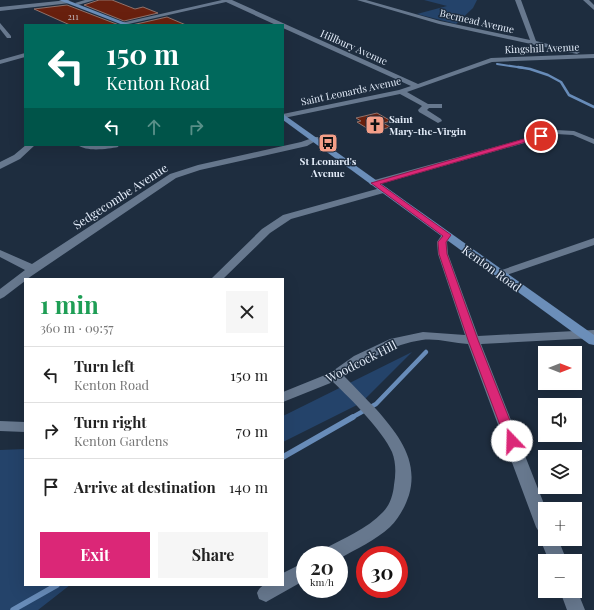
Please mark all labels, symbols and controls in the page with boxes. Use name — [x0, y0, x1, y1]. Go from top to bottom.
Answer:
street label: Becmead Avenue — [438, 6, 516, 36]
house number: 211 — [68, 10, 79, 22]
street label: Hillbury Avenue — [318, 26, 390, 68]
text: 150 m — [106, 35, 179, 72]
icon: left — [40, 40, 92, 92]
street label: Kingshill Avenue — [504, 40, 580, 56]
text: Kenton Road — [106, 71, 210, 95]
street label: Saint Leonards Avenue — [300, 74, 402, 108]
place label: Saint Mary-the-Virgin — [389, 112, 467, 138]
church icon: Saint Mary-the-Virgin — [364, 114, 386, 136]
icon: left — [101, 116, 123, 138]
icon: ahead — [143, 116, 165, 138]
icon: right — [185, 116, 207, 138]
pin — [524, 119, 558, 153]
icon: arrive — [530, 125, 552, 147]
bus stop icon: St Leonard's Avenue — [317, 132, 339, 154]
place label: St Leonard's Avenue — [300, 154, 357, 180]
street label: Sedgecombe Avenue — [70, 159, 170, 233]
street label: Kenton Road — [459, 241, 525, 295]
text: 1 min — [40, 288, 99, 320]
button: close — [226, 291, 268, 333]
text: 360 m · 09:57 — [40, 319, 114, 336]
street label: Woodcock Hill — [322, 336, 400, 386]
north arrow — [538, 346, 582, 390]
map controls — [538, 346, 582, 598]
text: Turn left — [74, 356, 135, 376]
icon: left — [40, 364, 62, 386]
text: 150 m — [230, 365, 268, 385]
text: Kenton Road — [74, 376, 149, 393]
button: sound — [538, 398, 582, 442]
text: Turn right — [74, 412, 147, 432]
icon: right — [40, 420, 62, 442]
position arrow — [491, 420, 533, 462]
text: 70 m — [236, 421, 268, 441]
text: Kenton Gardens — [74, 432, 168, 449]
button: layers — [538, 450, 582, 494]
icon: arrive — [40, 476, 62, 498]
text: Arrive at destination — [74, 477, 216, 497]
text: 140 m — [229, 477, 268, 497]
button: + — [538, 502, 582, 546]
button: Exit — [40, 532, 150, 578]
button: Share — [158, 532, 268, 578]
speed limit sign: 30 — [356, 546, 408, 598]
text: 20 — [310, 553, 334, 580]
button: − — [538, 554, 582, 598]
text: km/h — [310, 575, 334, 589]

